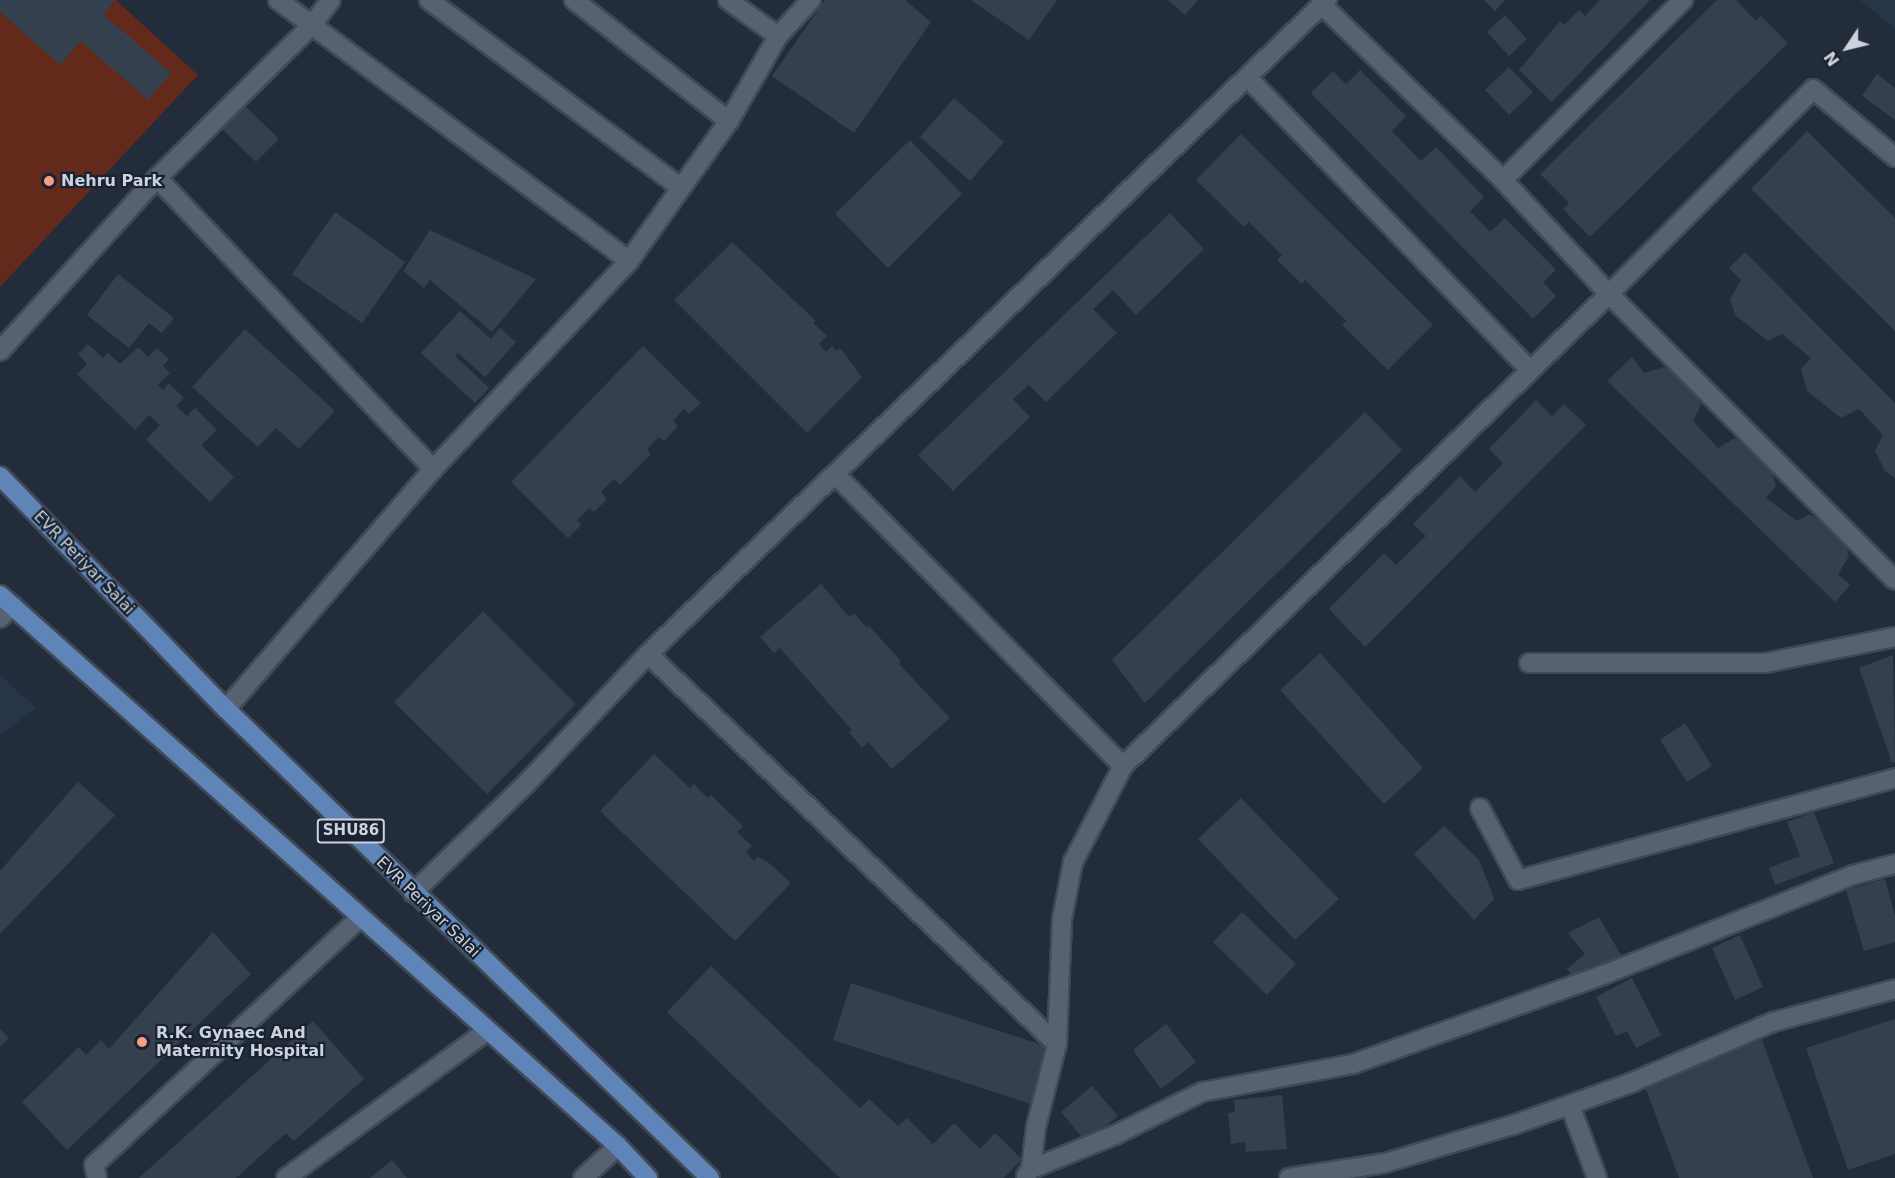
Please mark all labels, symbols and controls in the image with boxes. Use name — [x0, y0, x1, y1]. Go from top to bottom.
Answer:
north arrow — [1817, 18, 1877, 78]
text: N — [1820, 48, 1843, 70]
place label: Nehru Park — [61, 171, 162, 191]
marker: Nehru Park — [42, 174, 56, 188]
street label: EVR Periyar Salai — [30, 507, 138, 619]
road number: SHU86 — [316, 819, 386, 843]
street label: EVR Periyar Salai — [372, 853, 484, 961]
place label: R.K. Gynaec And Maternity Hospital — [156, 1023, 324, 1061]
marker: R.K. Gynaec And Maternity Hospital — [133, 1033, 151, 1051]

